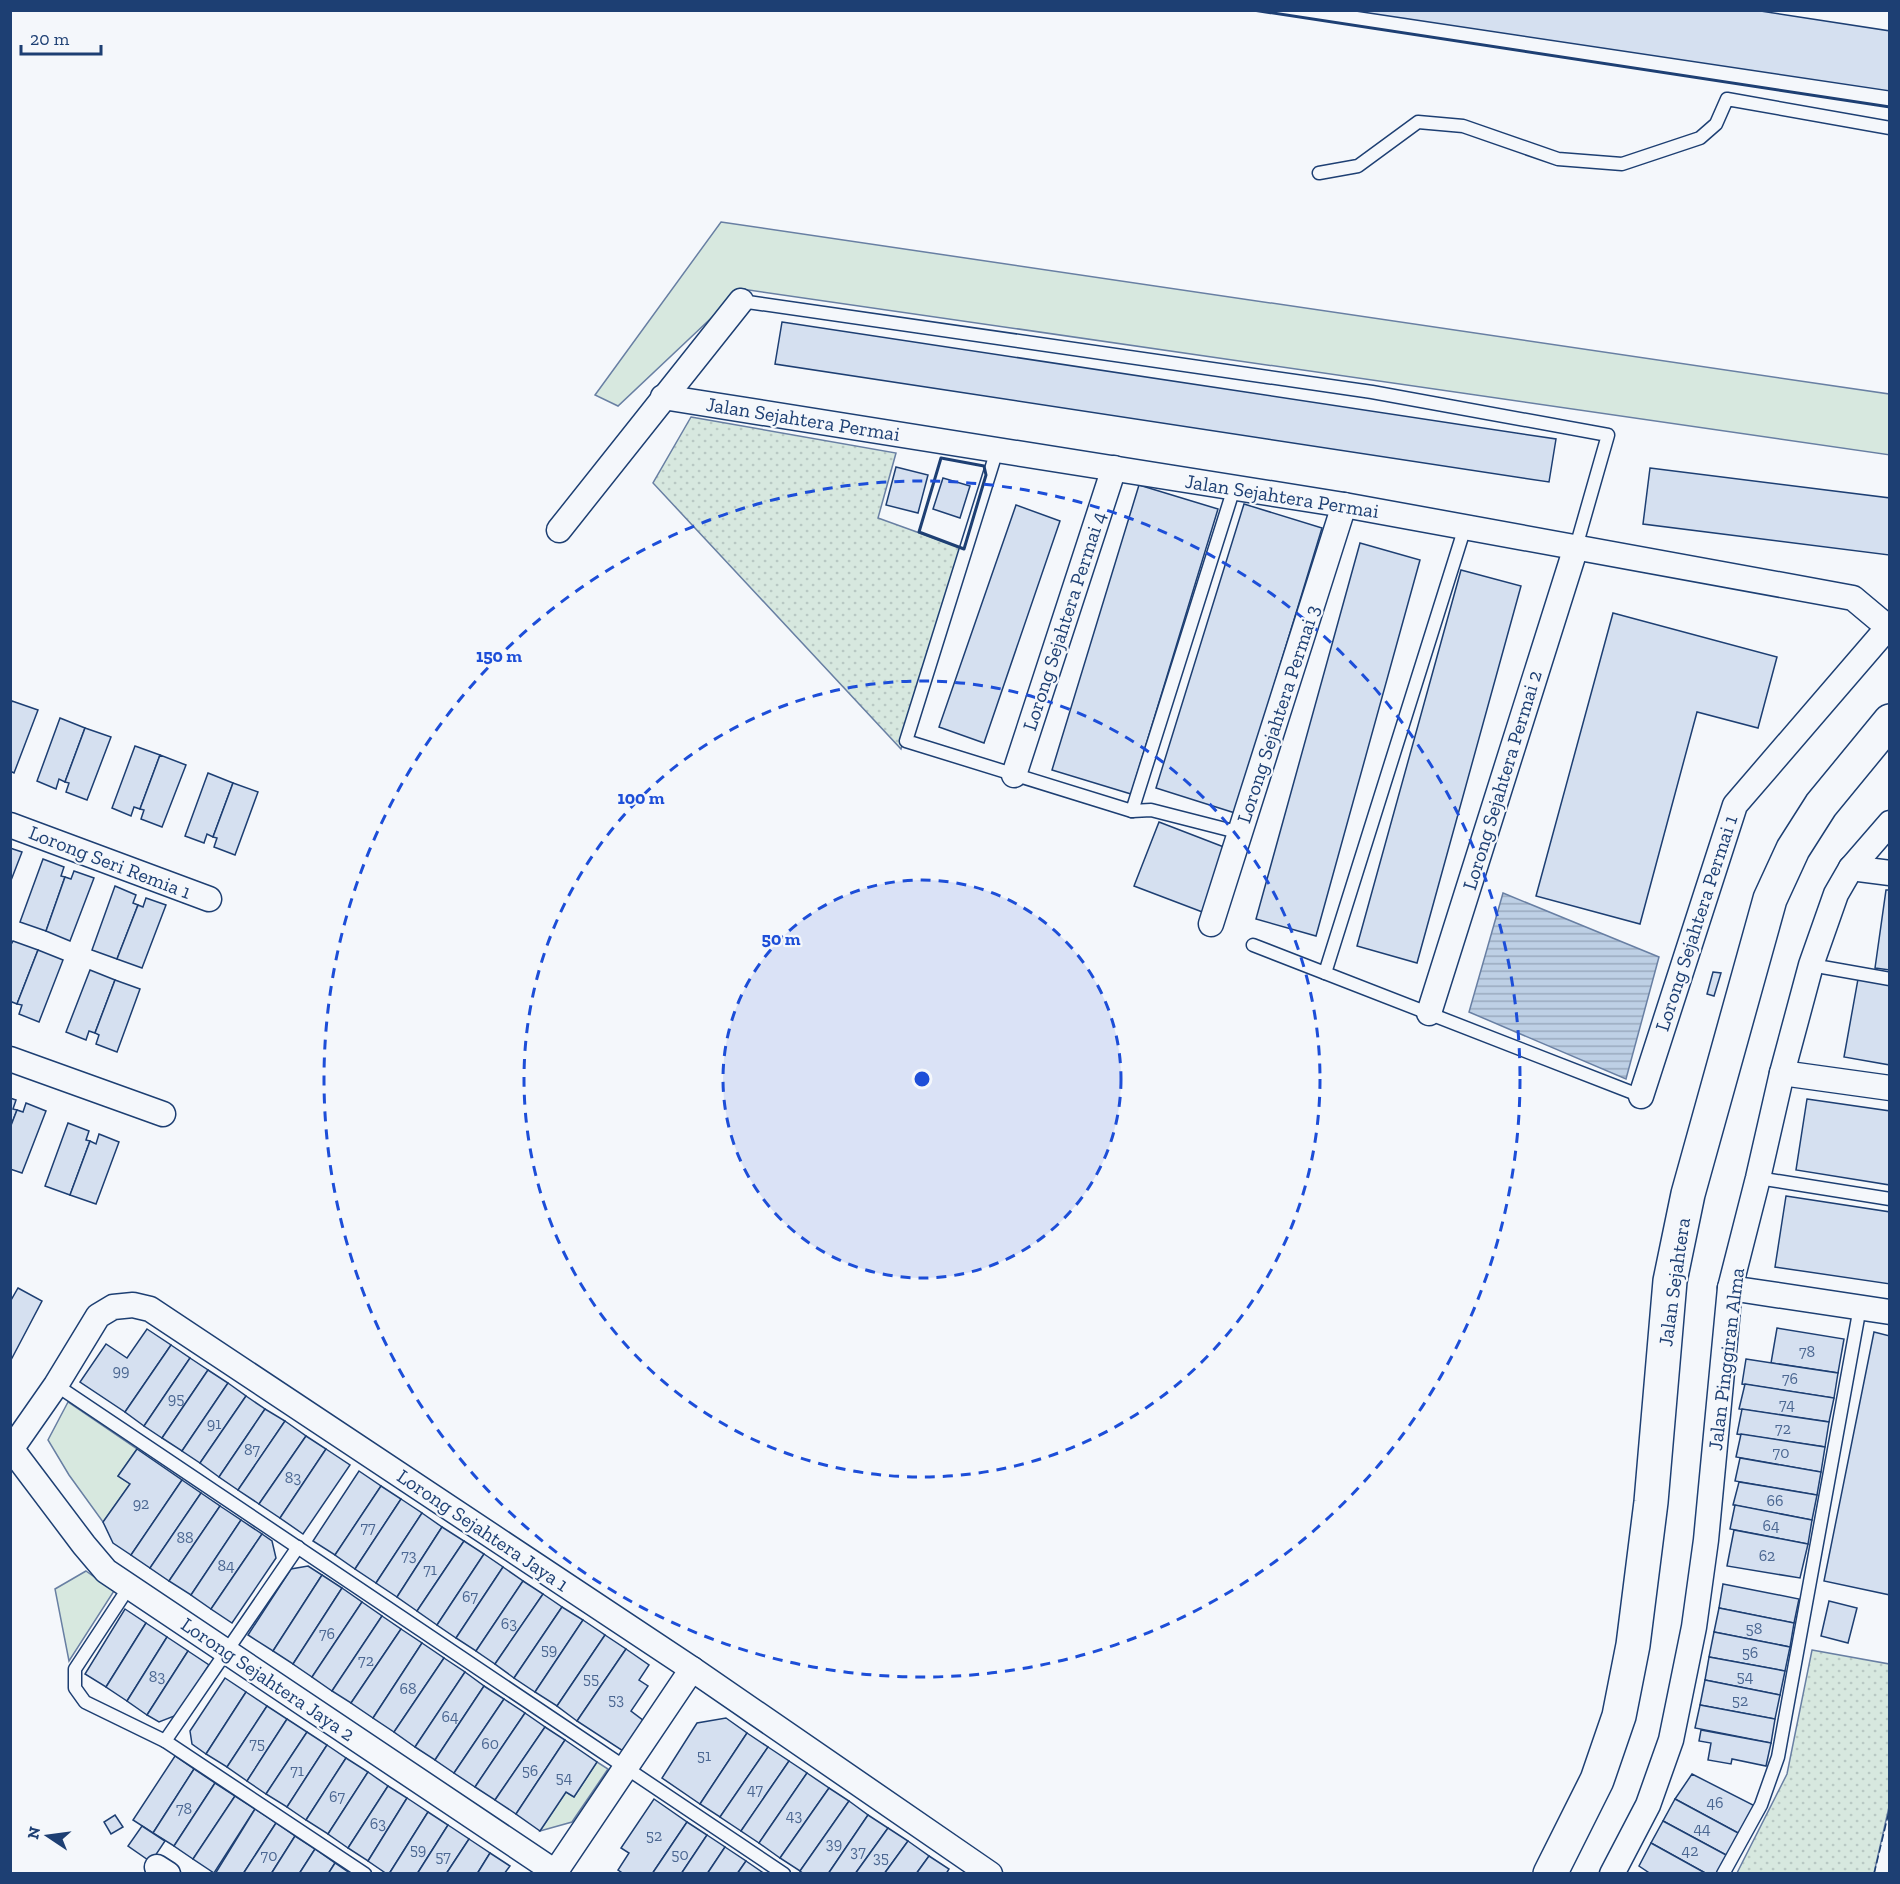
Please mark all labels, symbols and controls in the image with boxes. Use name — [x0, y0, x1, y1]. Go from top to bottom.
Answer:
scale bar — [21, 18, 100, 56]
text: 20 m — [30, 28, 70, 50]
street label: Jalan Sejahtera Permai — [704, 392, 902, 446]
street label: Jalan Sejahtera Permai — [1183, 469, 1381, 523]
street label: Lorong Sejahtera Permai 4 — [1017, 508, 1111, 734]
street label: Lorong Sejahtera Permai 3 — [1231, 602, 1325, 826]
text: 150 m — [476, 645, 522, 667]
street label: Lorong Sejahtera Permai 2 — [1457, 667, 1547, 893]
text: 100 m — [617, 787, 665, 809]
street label: Lorong Sejahtera Permai 1 — [1650, 812, 1742, 1034]
street label: Lorong Seri Remia 1 — [26, 820, 195, 904]
text: 50 m — [762, 928, 801, 950]
centre of rings — [912, 1069, 932, 1089]
street label: Jalan Sejahtera — [1653, 1216, 1695, 1348]
street label: Jalan Pinggiran Alma — [1703, 1266, 1749, 1452]
house number: 78 — [1799, 1342, 1815, 1361]
house number: 99 — [113, 1361, 130, 1380]
house number: 76 — [1782, 1369, 1798, 1388]
house number: 95 — [168, 1389, 184, 1408]
house number: 74 — [1779, 1395, 1795, 1414]
house number: 91 — [207, 1414, 221, 1433]
house number: 72 — [1775, 1419, 1791, 1438]
house number: 87 — [244, 1440, 261, 1459]
house number: 70 — [1773, 1443, 1789, 1462]
street label: Lorong Sejahtera Jaya 1 — [393, 1464, 574, 1597]
house number: 83 — [285, 1468, 301, 1487]
house number: 66 — [1767, 1491, 1784, 1510]
house number: 92 — [133, 1494, 149, 1513]
house number: 64 — [1762, 1516, 1780, 1535]
house number: 77 — [360, 1518, 376, 1537]
house number: 88 — [176, 1528, 194, 1547]
house number: 73 — [401, 1546, 417, 1565]
house number: 62 — [1759, 1546, 1775, 1565]
house number: 84 — [217, 1556, 235, 1575]
house number: 71 — [423, 1560, 437, 1579]
house number: 67 — [462, 1587, 478, 1606]
street label: Lorong Sejahtera Jaya 2 — [177, 1612, 359, 1746]
house number: 63 — [501, 1614, 517, 1633]
house number: 58 — [1746, 1619, 1762, 1638]
house number: 76 — [319, 1624, 335, 1643]
house number: 59 — [541, 1640, 557, 1659]
house number: 56 — [1742, 1643, 1758, 1662]
house number: 72 — [358, 1651, 374, 1670]
house number: 83 — [149, 1667, 165, 1686]
house number: 54 — [1737, 1667, 1754, 1686]
house number: 55 — [583, 1669, 599, 1688]
house number: 68 — [399, 1679, 417, 1698]
house number: 53 — [608, 1690, 624, 1709]
house number: 52 — [1732, 1691, 1748, 1710]
house number: 64 — [441, 1707, 459, 1726]
house number: 75 — [249, 1734, 265, 1753]
house number: 60 — [481, 1734, 499, 1753]
house number: 51 — [697, 1746, 711, 1765]
house number: 71 — [290, 1761, 304, 1780]
house number: 56 — [522, 1761, 538, 1780]
house number: 54 — [556, 1768, 573, 1787]
house number: 47 — [747, 1780, 763, 1799]
house number: 67 — [329, 1787, 345, 1806]
house number: 46 — [1706, 1793, 1724, 1812]
house number: 78 — [176, 1799, 192, 1818]
north arrow — [18, 1806, 78, 1866]
house number: 43 — [786, 1806, 802, 1825]
house number: 63 — [370, 1814, 386, 1833]
house number: 44 — [1693, 1819, 1711, 1838]
text: N — [23, 1825, 44, 1841]
house number: 52 — [646, 1826, 662, 1845]
house number: 39 — [826, 1834, 842, 1853]
house number: 59 — [410, 1840, 426, 1859]
house number: 42 — [1682, 1841, 1698, 1860]
house number: 37 — [850, 1842, 866, 1861]
house number: 50 — [671, 1845, 689, 1864]
house number: 70 — [261, 1846, 277, 1865]
house number: 57 — [435, 1847, 451, 1866]
house number: 35 — [873, 1848, 889, 1867]

